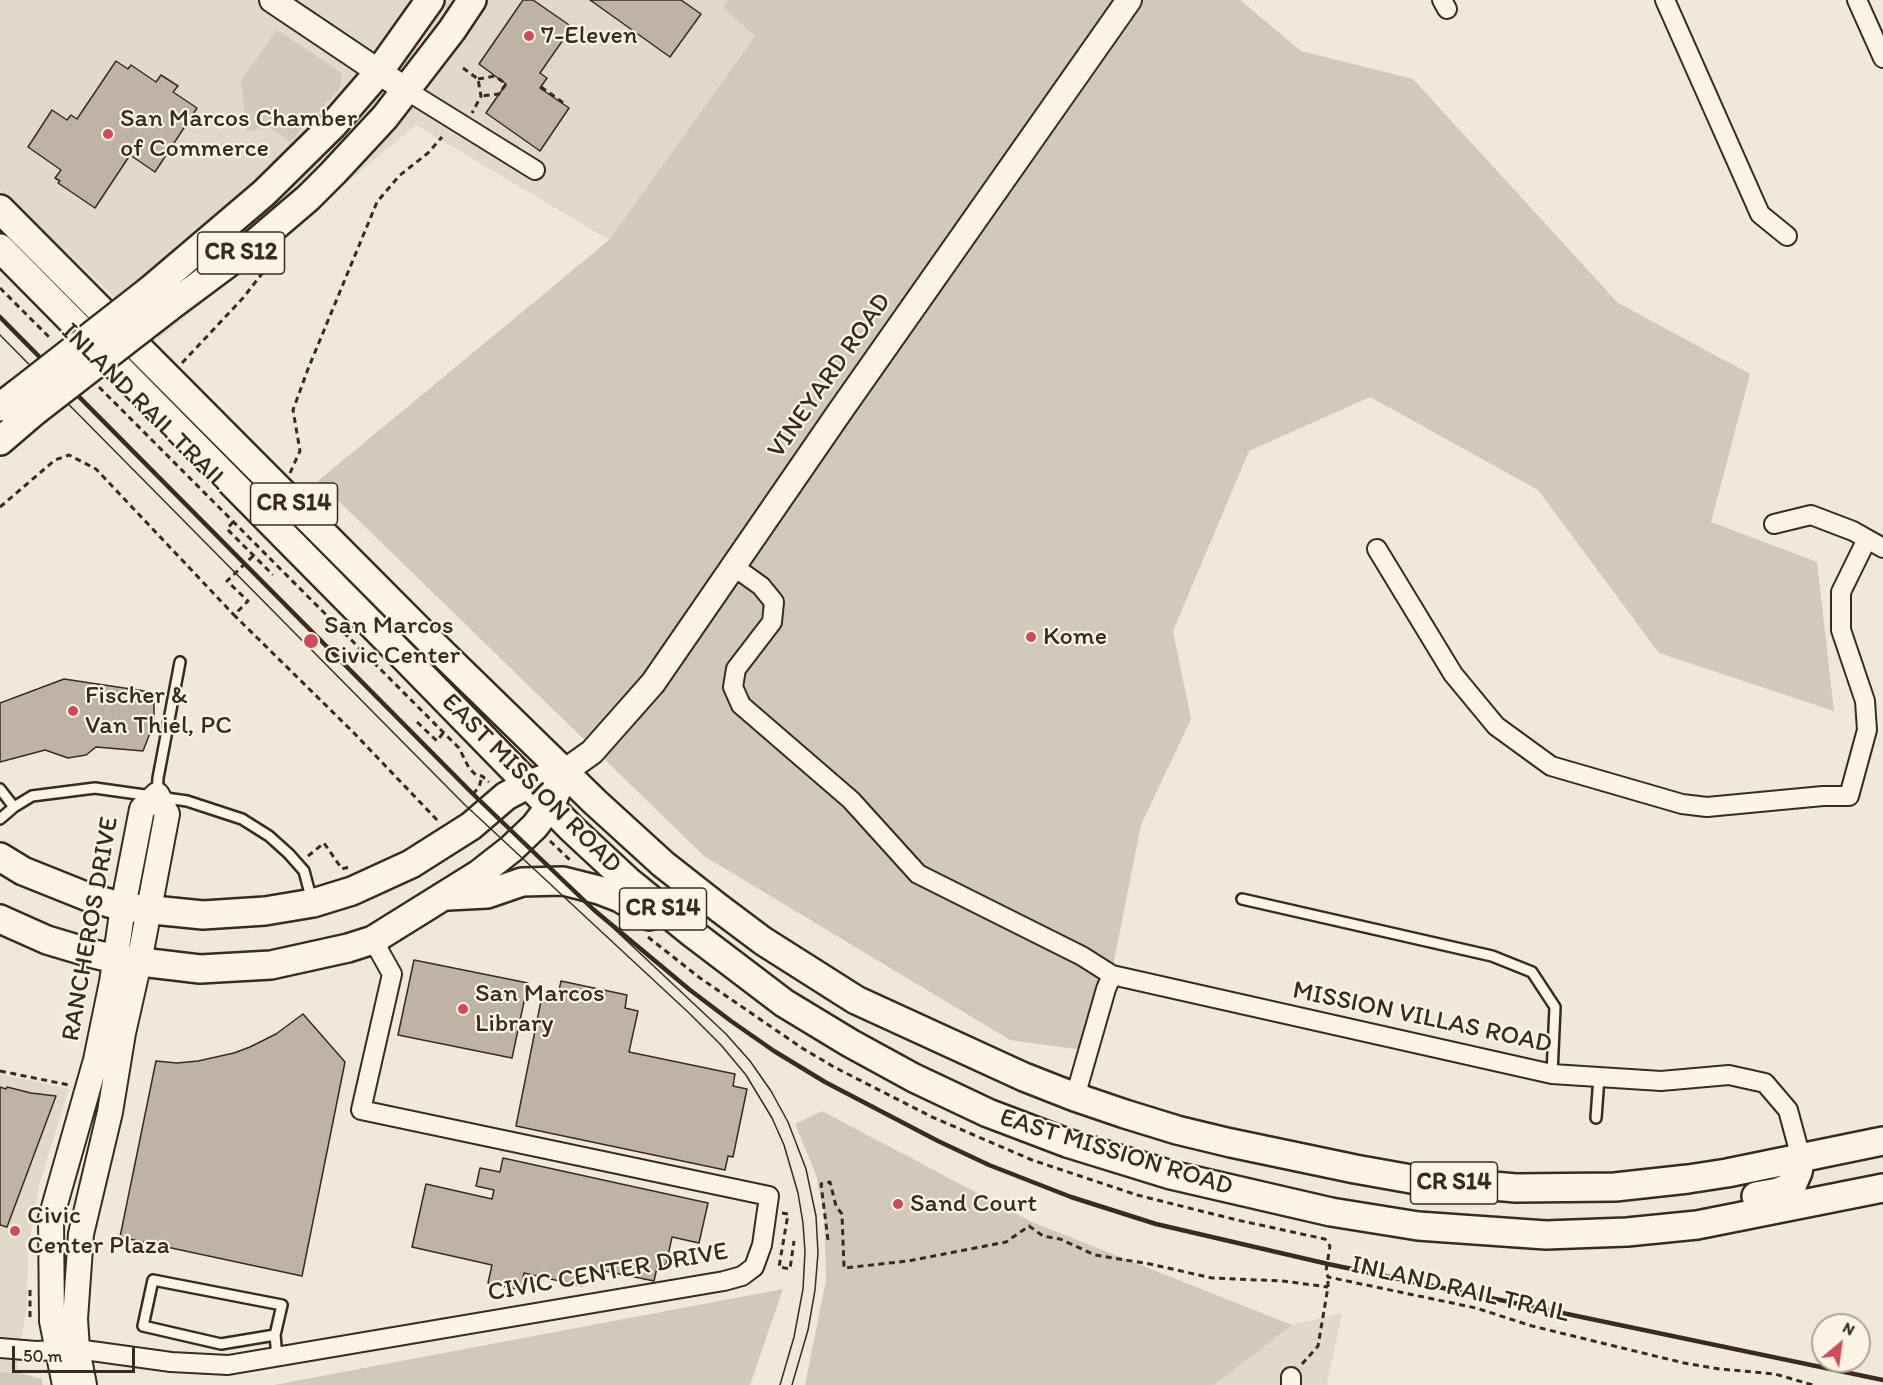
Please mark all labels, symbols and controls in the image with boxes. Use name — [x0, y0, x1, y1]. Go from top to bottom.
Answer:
place label: 7-Eleven — [541, 20, 638, 52]
marker: 7-Eleven — [522, 29, 536, 43]
place label: San Marcos Chamber of Commerce — [120, 103, 357, 164]
marker: San Marcos Chamber of Commerce — [101, 127, 115, 141]
road number: CR S12 — [198, 232, 284, 274]
street label: VINEYARD ROAD — [762, 288, 898, 464]
street label: INLAND RAIL TRAIL — [54, 317, 234, 497]
road number: CR S14 — [250, 483, 338, 525]
place label: San Marcos Civic Center — [324, 610, 460, 672]
place label: Kome — [1043, 621, 1107, 653]
marker: Kome — [1024, 630, 1038, 644]
marker: San Marcos Civic Center — [302, 632, 320, 650]
place label: Fischer & Van Thiel, PC — [85, 680, 232, 742]
street label: EAST MISSION ROAD — [434, 687, 628, 881]
marker: Fischer & Van Thiel, PC — [66, 704, 80, 718]
street label: RANCHEROS DRIVE — [56, 814, 126, 1044]
road number: CR S14 — [620, 888, 706, 930]
street label: MISSION VILLAS ROAD — [1289, 975, 1555, 1061]
place label: San Marcos Library — [475, 978, 605, 1040]
marker: San Marcos Library — [456, 1002, 470, 1016]
street label: EAST MISSION ROAD — [996, 1103, 1236, 1203]
road number: CR S14 — [1410, 1162, 1498, 1204]
place label: Sand Court — [910, 1188, 1037, 1220]
marker: Sand Court — [891, 1197, 905, 1211]
place label: Civic Center Plaza — [27, 1200, 169, 1262]
marker: Civic Center Plaza — [8, 1224, 22, 1238]
street label: CIVIC CENTER DRIVE — [485, 1237, 731, 1309]
street label: INLAND RAIL TRAIL — [1348, 1250, 1572, 1330]
north arrow — [1811, 1313, 1871, 1373]
text: N — [1840, 1318, 1858, 1339]
scale bar — [15, 1334, 138, 1372]
text: 50 m — [23, 1345, 63, 1367]

